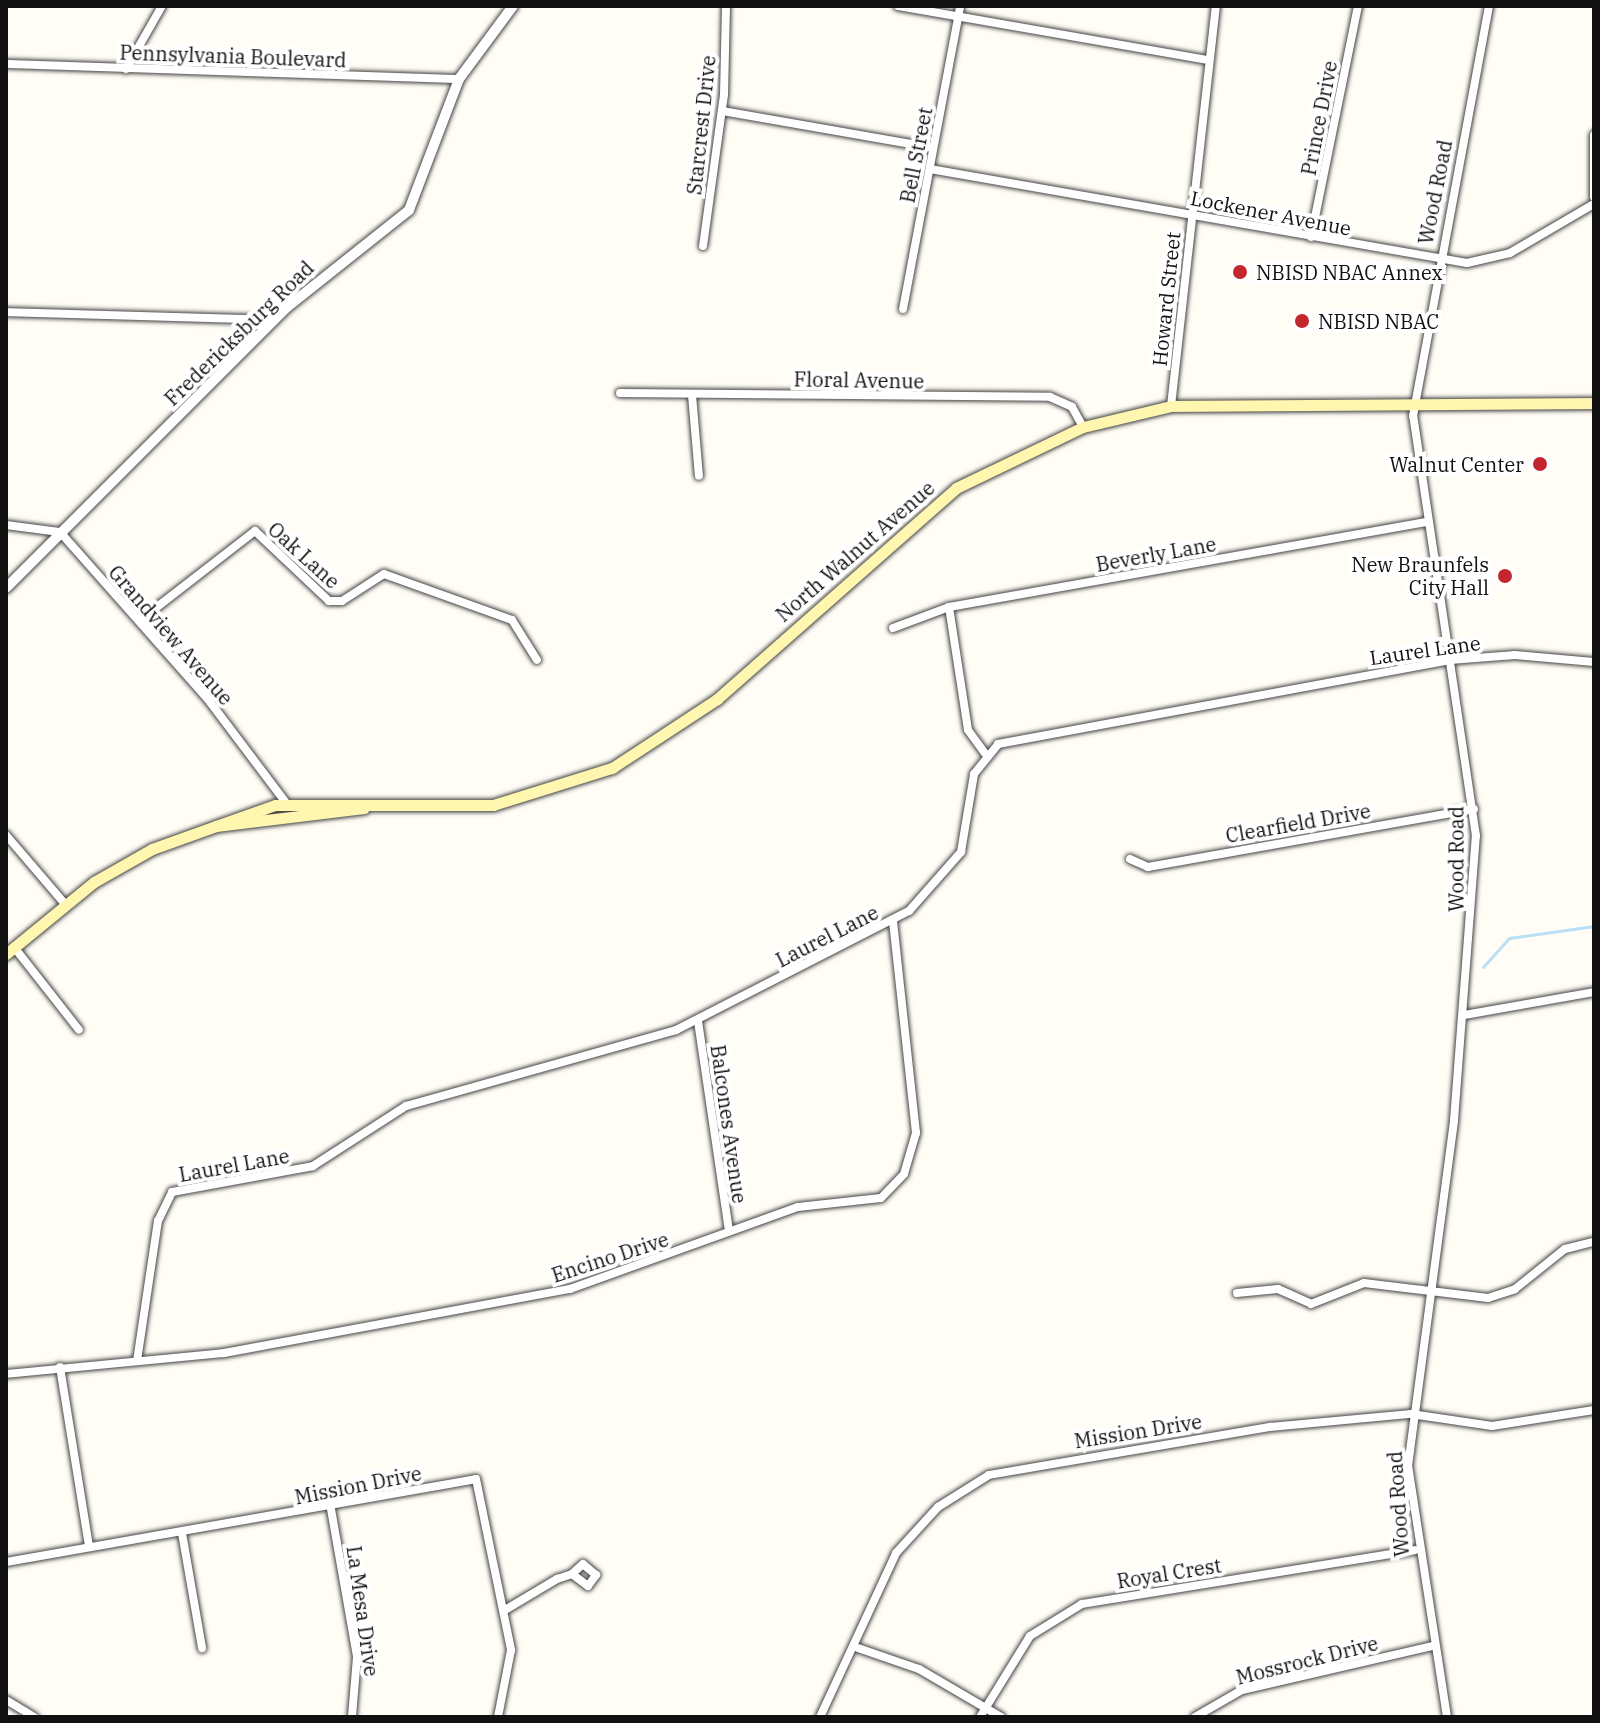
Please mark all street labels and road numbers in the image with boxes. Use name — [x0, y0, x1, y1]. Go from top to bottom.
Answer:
street label: Pennsylvania Boulevard — [119, 40, 347, 72]
street label: Starcrest Drive — [682, 54, 720, 196]
street label: Prince Drive — [1296, 59, 1342, 177]
street label: Bell Street — [895, 105, 937, 205]
street label: Wood Road — [1413, 138, 1457, 246]
street label: Lockener Avenue — [1189, 186, 1353, 240]
street label: Howard Street — [1147, 231, 1185, 367]
street label: Fredericksburg Road — [159, 256, 319, 410]
street label: Floral Avenue — [794, 367, 924, 393]
street label: North Walnut Avenue — [771, 476, 939, 626]
street label: Oak Lane — [263, 517, 345, 593]
street label: Beverly Lane — [1094, 532, 1218, 576]
street label: Grandview Avenue — [104, 560, 238, 710]
street label: Laurel Lane — [1368, 630, 1482, 670]
street label: Clearfield Drive — [1224, 798, 1372, 848]
street label: Wood Road — [1444, 806, 1468, 912]
street label: Laurel Lane — [772, 900, 882, 972]
street label: Balcones Avenue — [706, 1043, 752, 1205]
street label: Laurel Lane — [177, 1143, 291, 1187]
street label: Encino Drive — [549, 1227, 671, 1287]
street label: Mission Drive — [1073, 1409, 1203, 1453]
street label: Wood Road — [1382, 1450, 1414, 1558]
street label: Mission Drive — [293, 1461, 423, 1509]
street label: La Mesa Drive — [342, 1544, 384, 1678]
street label: Royal Crest — [1115, 1553, 1223, 1593]
street label: Mossrock Drive — [1233, 1631, 1381, 1689]

